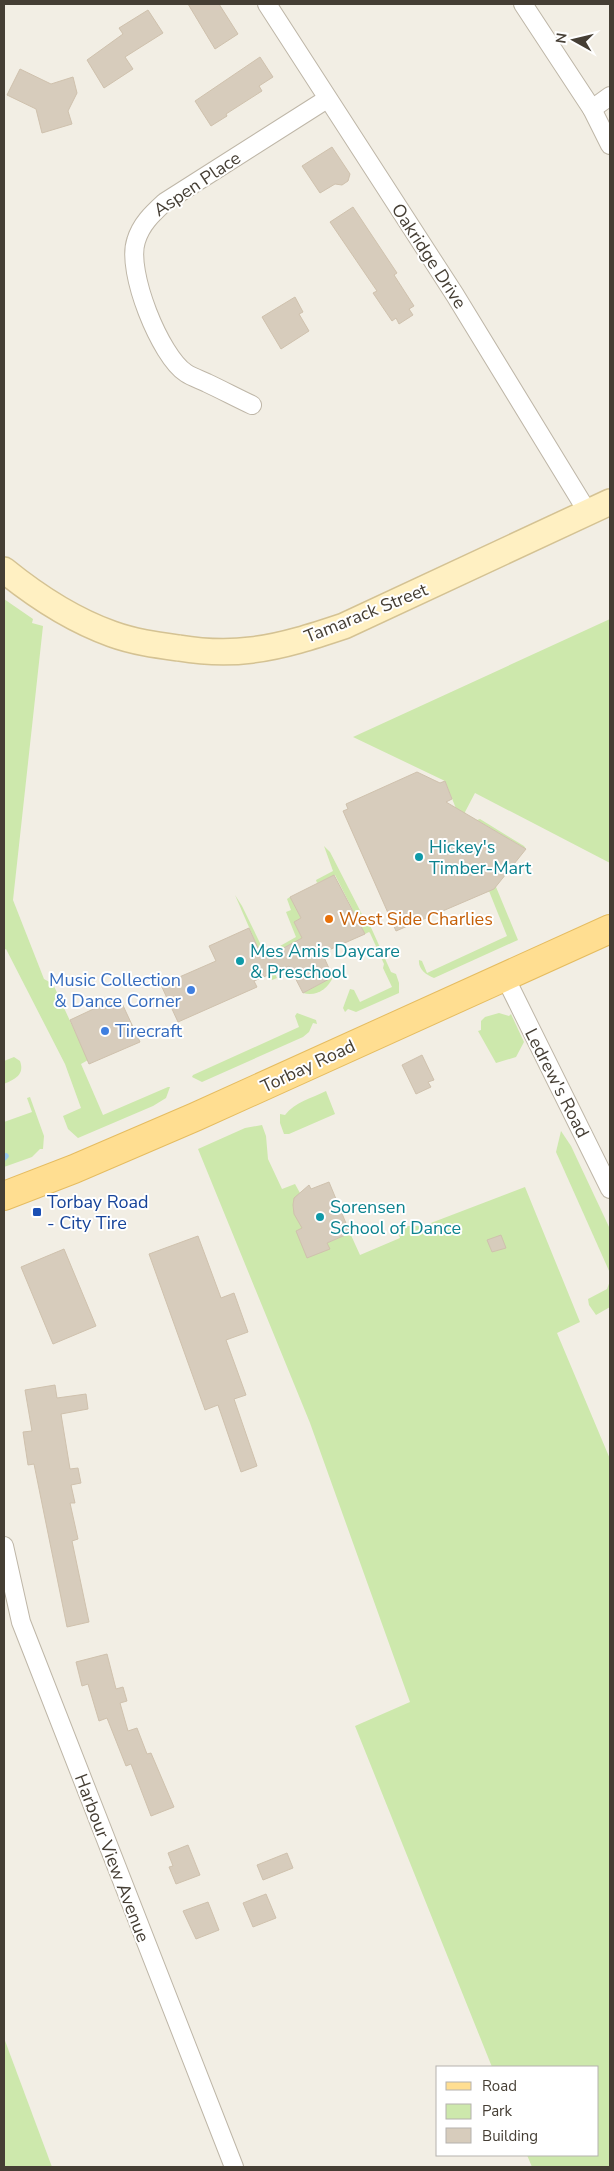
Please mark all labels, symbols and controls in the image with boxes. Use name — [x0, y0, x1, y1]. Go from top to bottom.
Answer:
north arrow — [549, 15, 599, 65]
text: N — [551, 32, 572, 45]
street label: Aspen Place — [149, 146, 245, 222]
street label: Oakridge Drive — [386, 199, 472, 313]
street label: Tamarack Street — [301, 577, 432, 649]
place label: Hickey's Timber-Mart — [429, 835, 532, 880]
marker: Hickey's Timber-Mart — [413, 851, 425, 863]
place label: West Side Charlies — [339, 907, 493, 931]
marker: West Side Charlies — [323, 913, 335, 925]
place label: Mes Amis Daycare & Preschool — [250, 939, 400, 984]
marker: Mes Amis Daycare & Preschool — [234, 955, 246, 967]
place label: Music Collection & Dance Corner — [49, 968, 182, 1013]
marker: Music Collection & Dance Corner — [185, 984, 197, 996]
place label: Tirecraft — [115, 1019, 183, 1043]
street label: Ledrew's Road — [519, 1024, 595, 1142]
marker: Tirecraft — [99, 1025, 111, 1037]
street label: Torbay Road — [257, 1034, 359, 1098]
place label: Torbay Road - City Tire — [47, 1190, 149, 1235]
place label: Sorensen School of Dance — [330, 1195, 461, 1240]
marker: Torbay Road - City Tire — [31, 1206, 43, 1218]
marker: Sorensen School of Dance — [314, 1211, 326, 1223]
street label: Harbour View Avenue — [69, 1770, 155, 1946]
legend — [436, 2066, 599, 2156]
text: Road — [482, 2076, 517, 2096]
text: Park — [482, 2101, 512, 2121]
text: Building — [482, 2126, 538, 2146]

